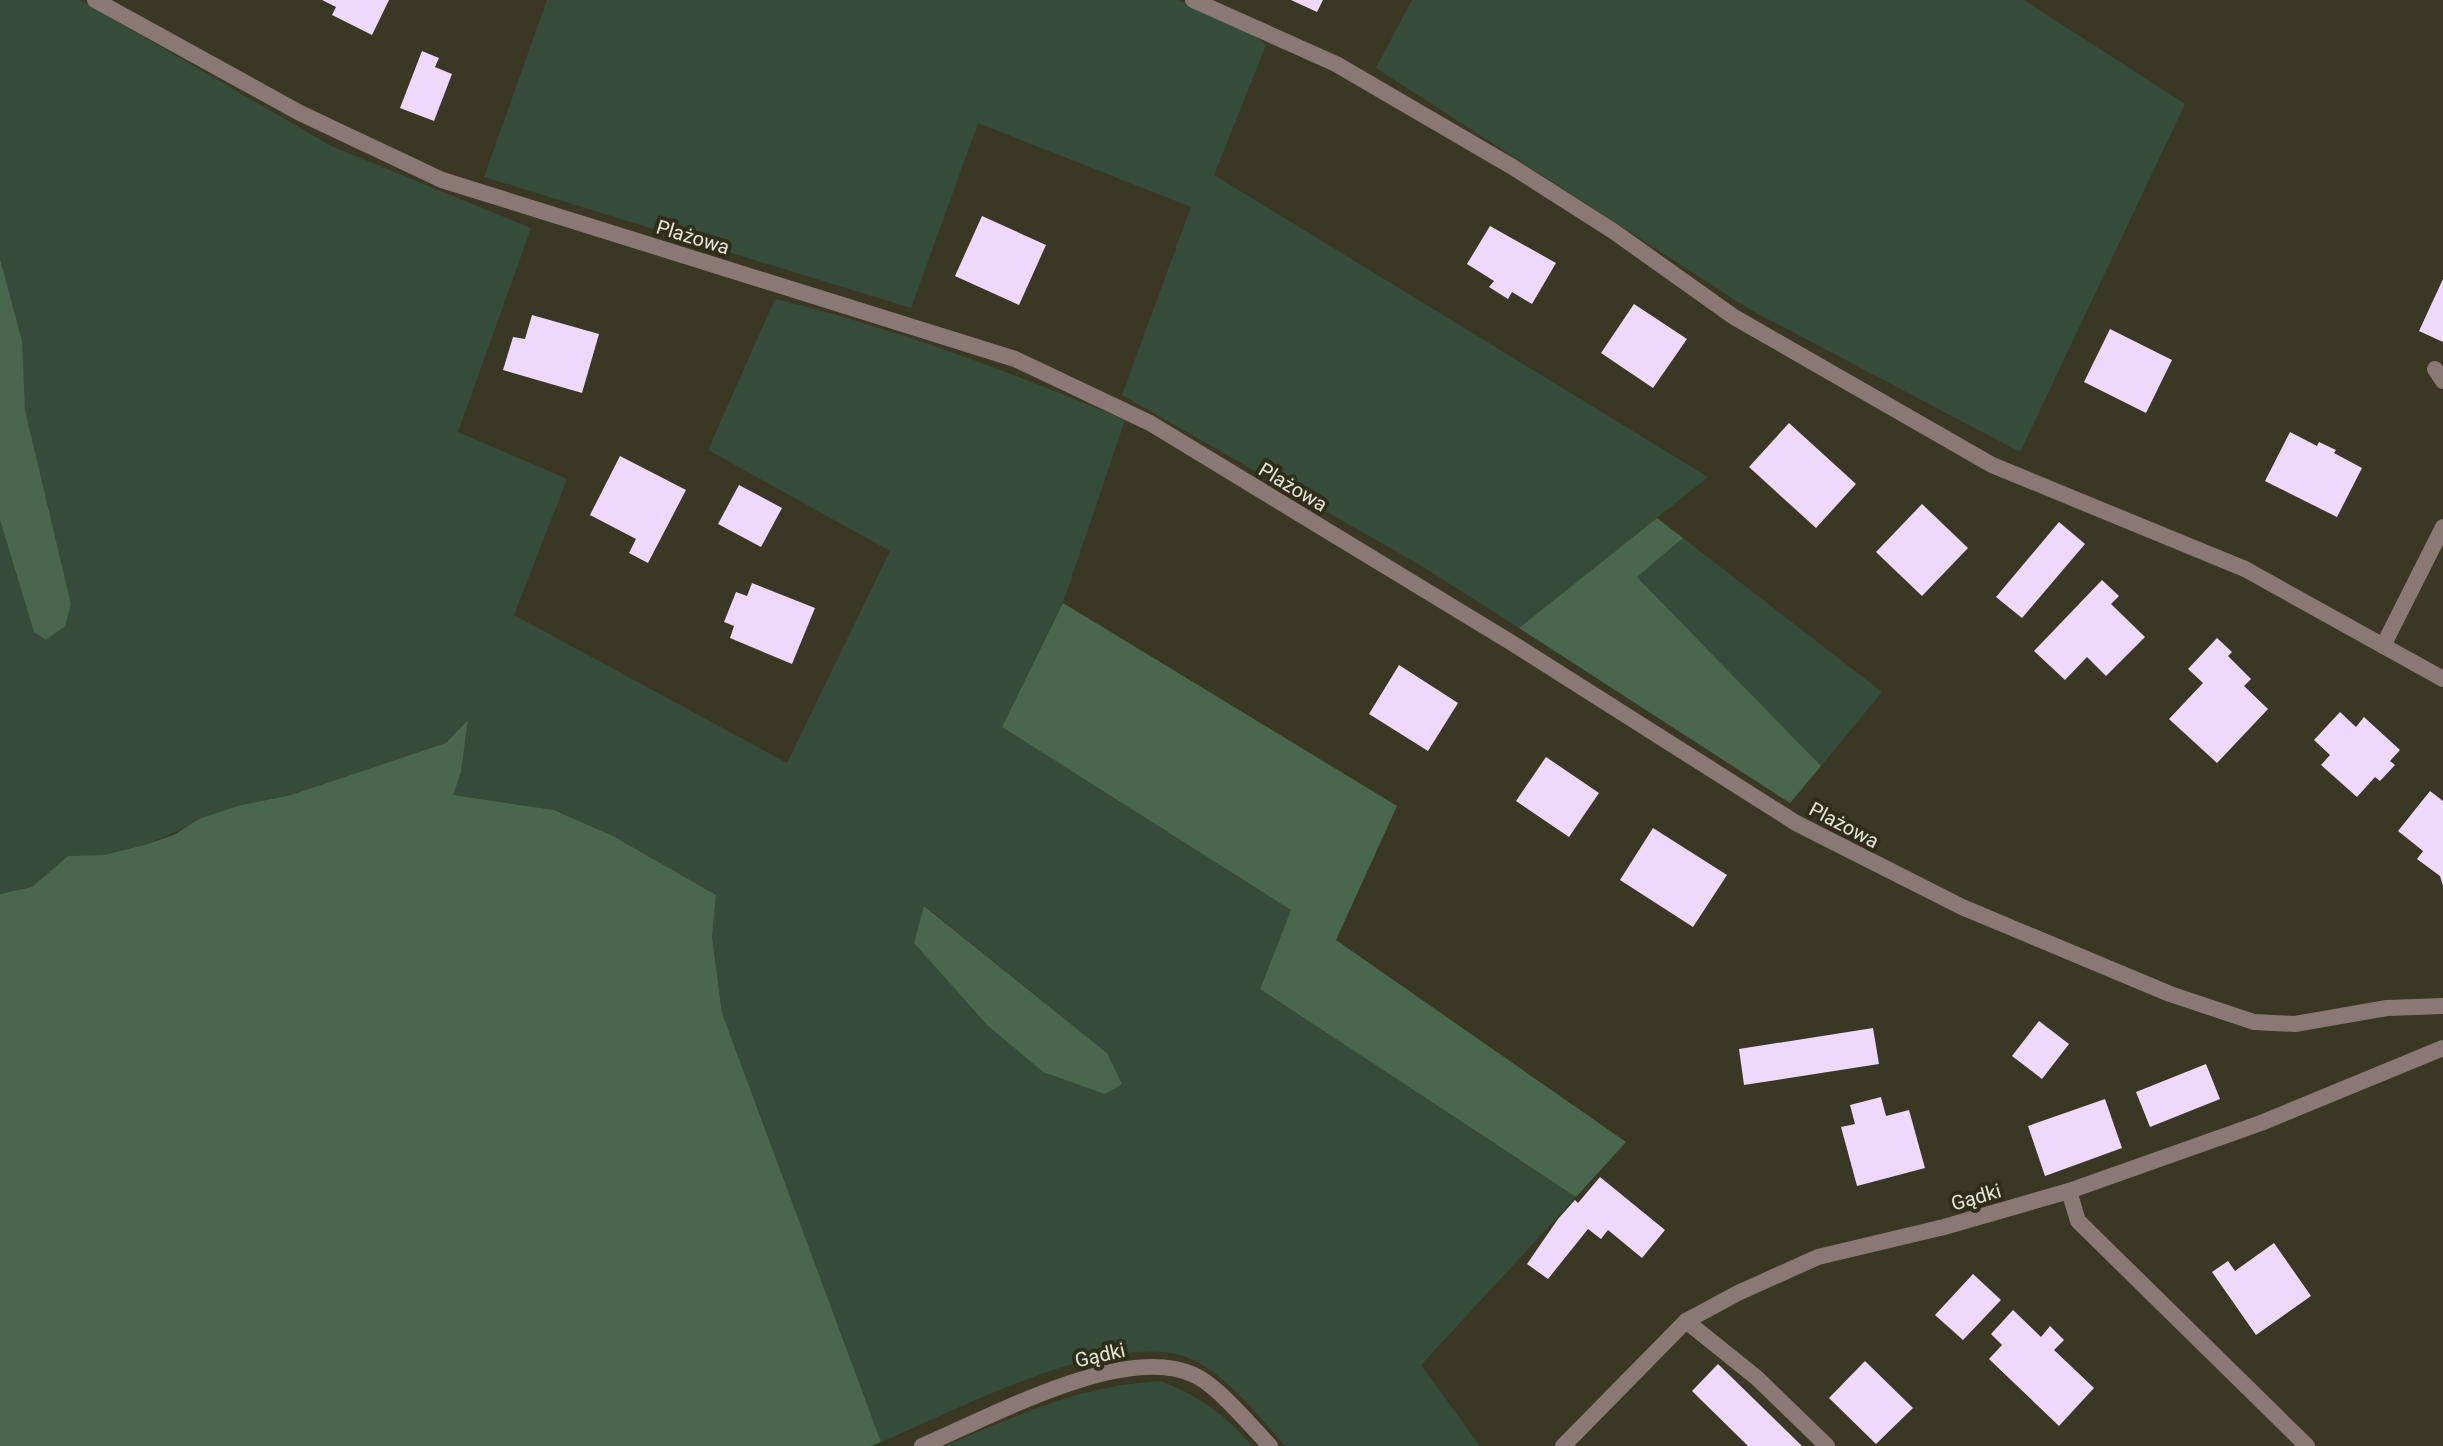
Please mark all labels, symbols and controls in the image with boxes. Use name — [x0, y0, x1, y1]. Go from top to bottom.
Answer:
street label: Plażowa — [653, 214, 733, 260]
street label: Plażowa — [1254, 457, 1332, 517]
street label: Plażowa — [1805, 797, 1883, 853]
street label: Gądki — [1948, 1178, 2004, 1216]
street label: Gądki — [1073, 1338, 1127, 1372]

